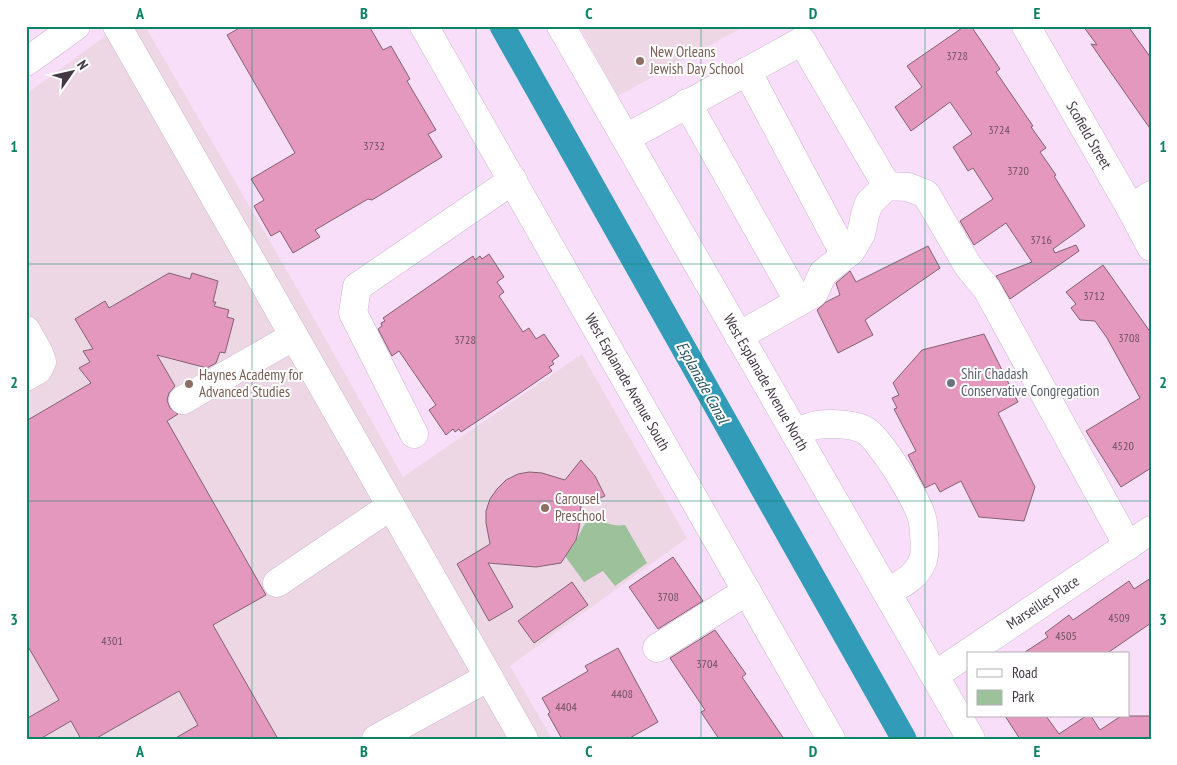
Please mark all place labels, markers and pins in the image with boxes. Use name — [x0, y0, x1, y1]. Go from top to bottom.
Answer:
place label: New Orleans Jewish Day School — [649, 42, 744, 78]
marker: New Orleans Jewish Day School — [634, 55, 646, 67]
place label: Shir Chadash Conservative Congregation — [961, 364, 1099, 400]
place label: Haynes Academy for Advanced Studies — [199, 365, 304, 401]
marker: Shir Chadash Conservative Congregation — [945, 377, 957, 389]
marker: Haynes Academy for Advanced Studies — [183, 378, 195, 390]
place label: Carousel Preschool — [555, 489, 606, 525]
marker: Carousel Preschool — [539, 502, 551, 514]

